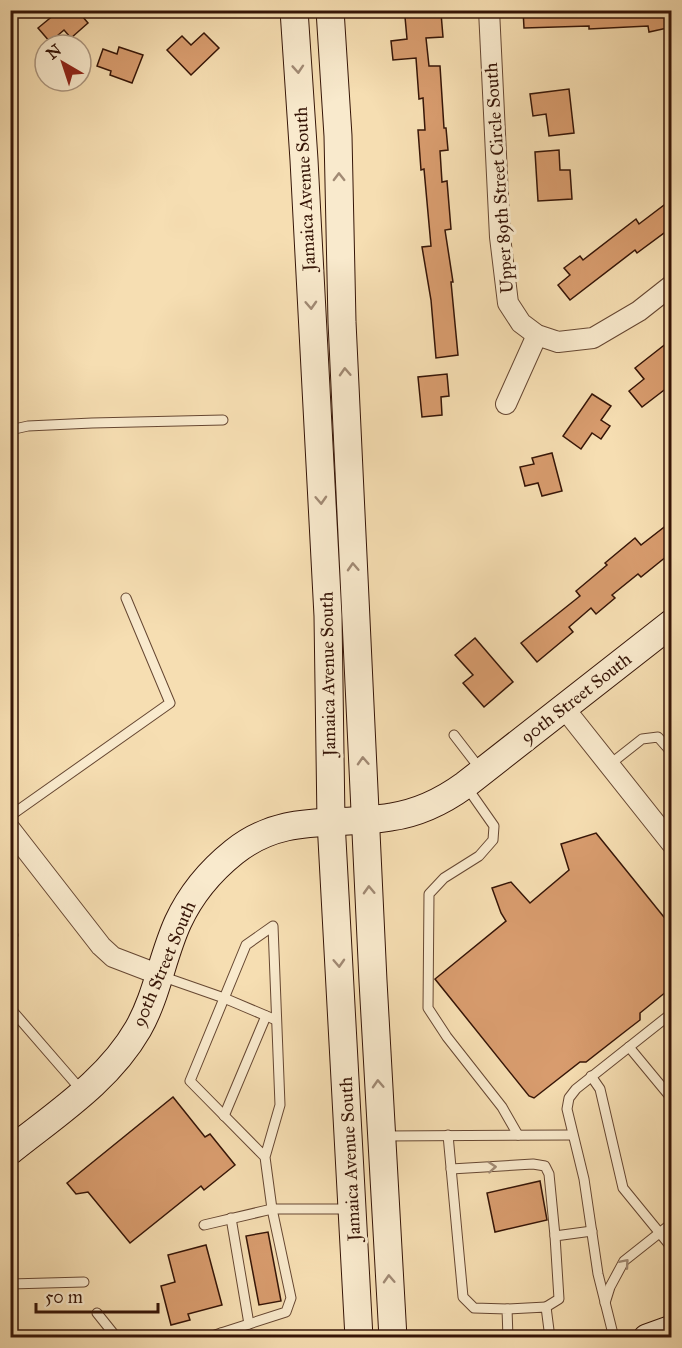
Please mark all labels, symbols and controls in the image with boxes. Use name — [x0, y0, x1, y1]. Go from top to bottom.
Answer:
north arrow — [33, 33, 93, 93]
text: N — [43, 40, 65, 63]
street label: Upper 89th Street Circle South — [480, 62, 518, 294]
one-way arrow — [291, 64, 304, 73]
street label: Jamaica Avenue South — [290, 106, 321, 274]
one-way arrow — [333, 172, 345, 181]
one-way arrow — [305, 301, 318, 310]
one-way arrow — [338, 367, 351, 376]
one-way arrow — [315, 496, 328, 505]
one-way arrow — [347, 562, 360, 571]
street label: Jamaica Avenue South — [316, 592, 341, 758]
street label: 90th Street South — [516, 648, 636, 748]
one-way arrow — [357, 757, 370, 766]
one-way arrow — [362, 885, 375, 894]
street label: 90th Street South — [128, 898, 200, 1030]
one-way arrow — [332, 959, 345, 968]
street label: Jamaica Avenue South — [335, 1076, 366, 1244]
one-way arrow — [372, 1080, 385, 1089]
one-way arrow — [487, 1160, 496, 1173]
one-way arrow — [618, 1259, 629, 1270]
one-way arrow — [383, 1275, 396, 1284]
scale bar — [36, 1276, 158, 1314]
text: 50 m — [45, 1286, 83, 1308]

